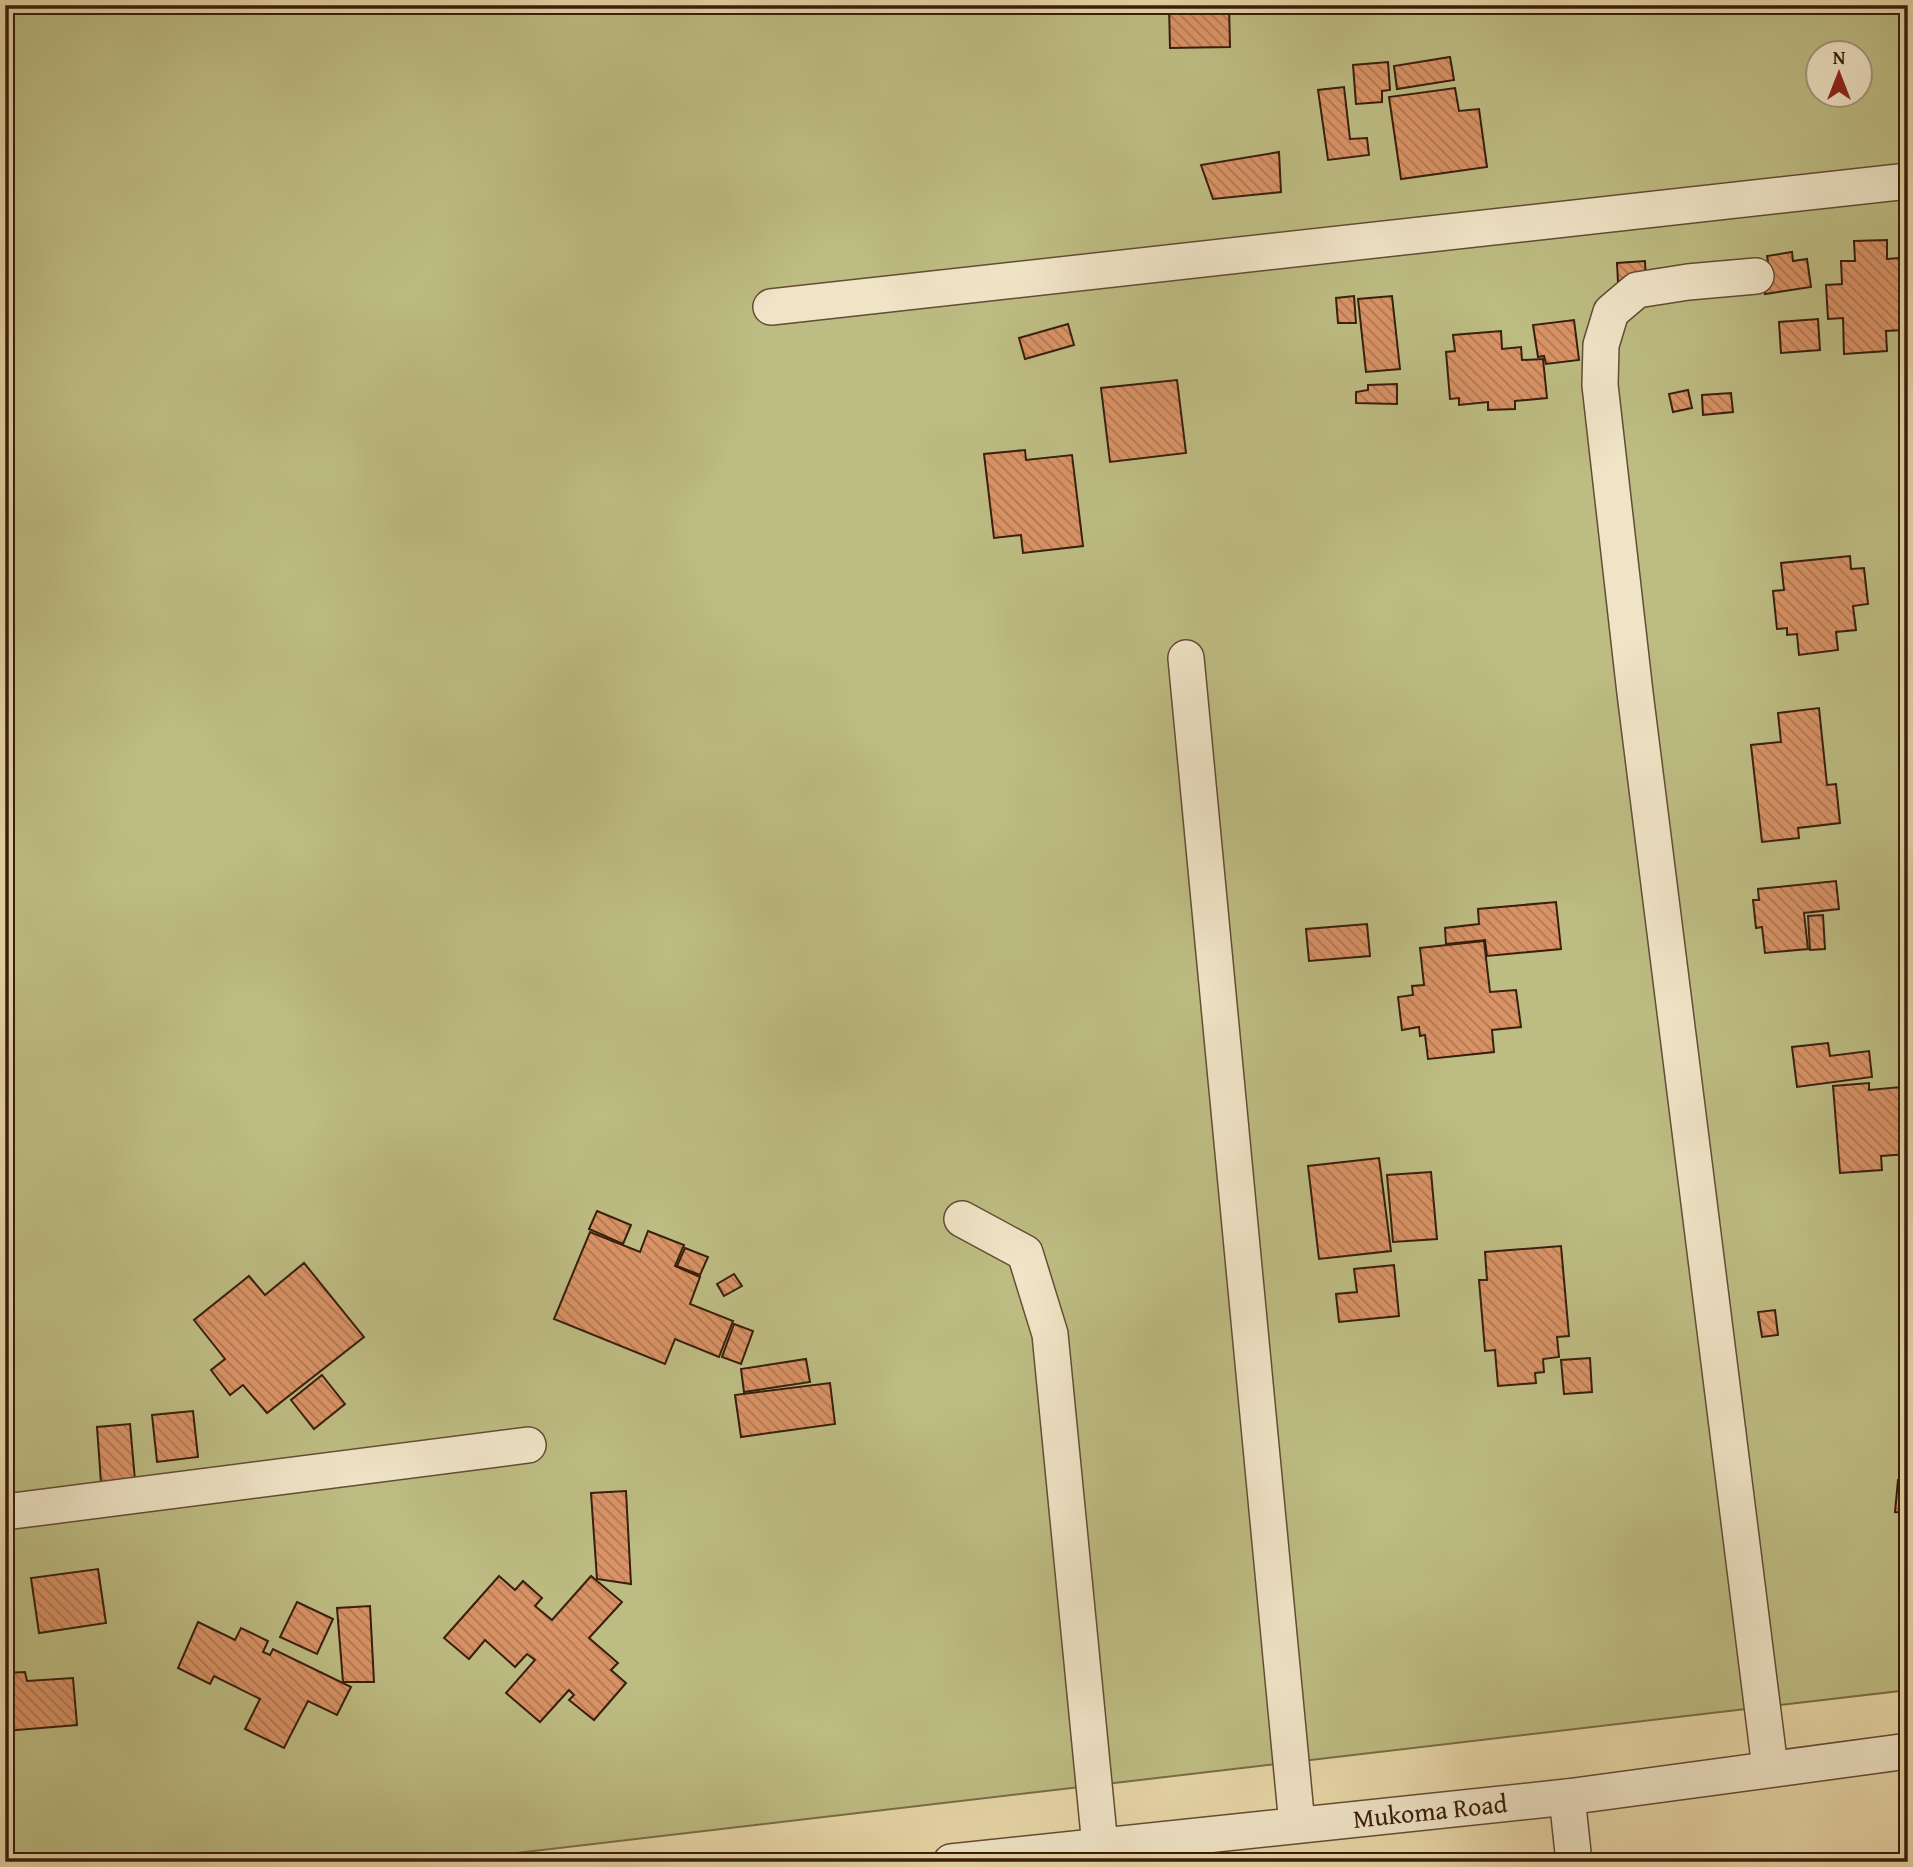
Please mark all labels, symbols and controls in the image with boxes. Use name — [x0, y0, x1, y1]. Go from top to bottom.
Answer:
north arrow — [1804, 38, 1874, 108]
text: N — [1833, 43, 1846, 71]
street label: Mukoma Road — [1351, 1783, 1509, 1838]

